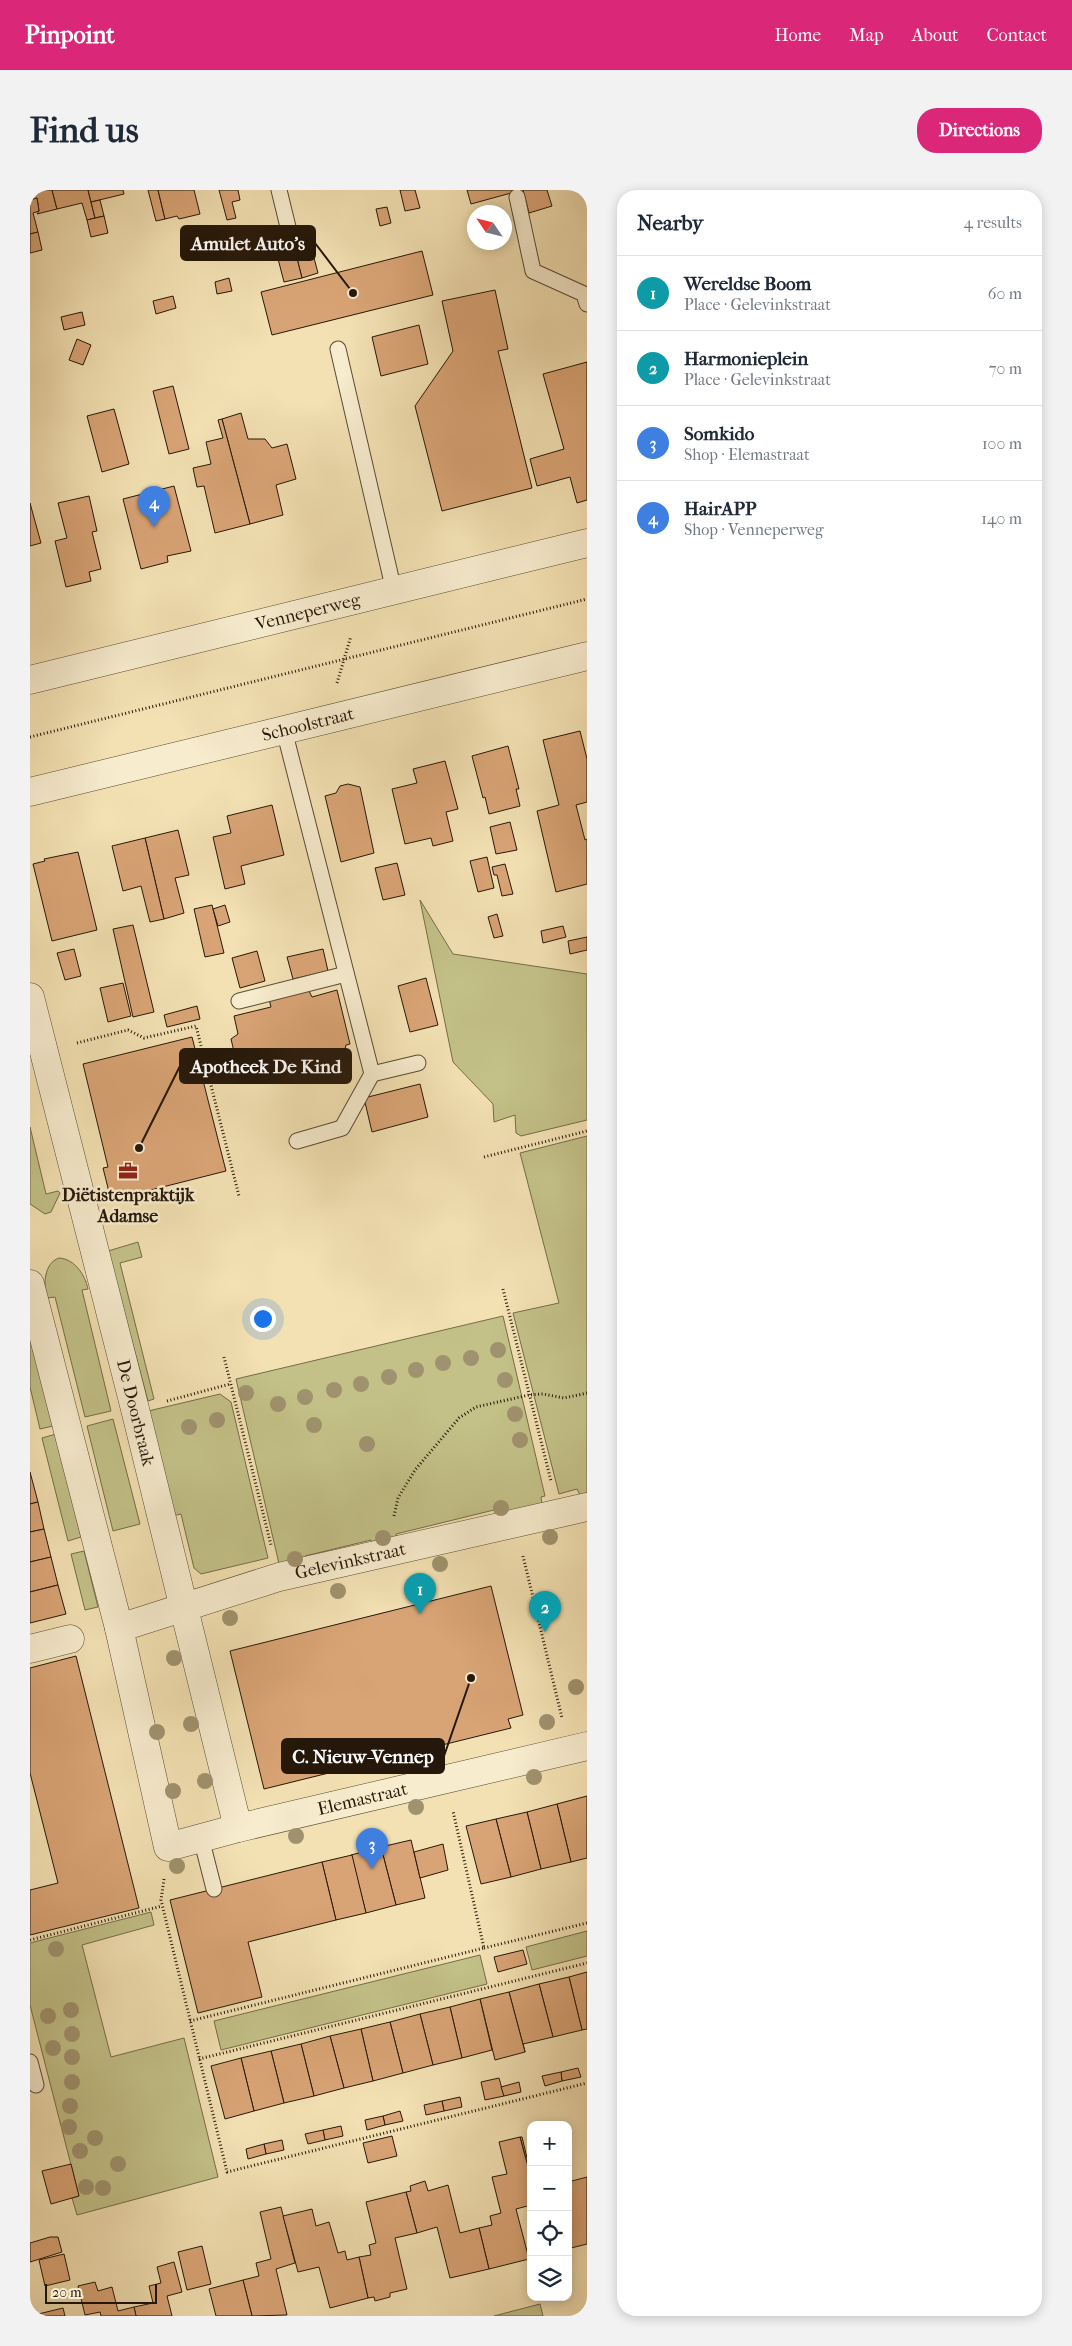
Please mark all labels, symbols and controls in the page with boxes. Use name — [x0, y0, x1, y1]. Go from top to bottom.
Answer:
text: Pinpoint — [25, 21, 115, 49]
text: Home — [774, 25, 821, 46]
text: Map — [849, 25, 884, 46]
text: About — [912, 25, 958, 46]
text: Contact — [986, 25, 1047, 46]
button: Directions — [917, 108, 1042, 153]
text: Find us — [30, 110, 139, 151]
north arrow — [467, 205, 512, 250]
text: Nearby — [637, 211, 703, 235]
text: 4 results — [964, 213, 1022, 232]
callout: Amulet Auto's — [181, 226, 315, 260]
text: Amulet Auto's — [190, 233, 305, 255]
text: Wereldse Boom — [684, 273, 811, 295]
text: 1 — [650, 284, 656, 303]
text: 60 m — [988, 284, 1022, 303]
text: Place · Gelevinkstraat — [684, 295, 831, 314]
text: Harmonieplein — [684, 348, 808, 370]
text: 2 — [649, 359, 657, 378]
text: 70 m — [989, 359, 1022, 378]
text: Place · Gelevinkstraat — [684, 370, 831, 389]
text: Somkido — [684, 423, 754, 445]
text: 3 — [650, 434, 656, 453]
text: 100 m — [982, 434, 1022, 453]
text: Shop · Elemastraat — [684, 445, 810, 464]
pin: 4 — [138, 486, 170, 527]
text: HairAPP — [684, 498, 757, 520]
text: 4 — [648, 509, 658, 528]
text: 140 m — [981, 509, 1022, 528]
text: Shop · Venneperweg — [684, 520, 823, 539]
street label: Venneperweg — [252, 589, 363, 635]
street label: Schoolstraat — [260, 703, 357, 746]
callout: Apotheek De Kind — [180, 1049, 351, 1083]
text: Apotheek De Kind — [190, 1056, 342, 1078]
office icon: Diëtistenpraktijk Adamse — [117, 1160, 139, 1182]
place label: Diëtistenpraktijk Adamse — [62, 1185, 195, 1227]
your location — [250, 1306, 276, 1332]
street label: De Doorbraak — [112, 1357, 159, 1469]
street label: Gelevinkstraat — [293, 1538, 408, 1584]
pin: 1 — [404, 1573, 436, 1614]
pin: 2 — [529, 1591, 561, 1632]
callout: C. Nieuw-Vennep — [282, 1739, 444, 1773]
text: C. Nieuw-Vennep — [292, 1746, 434, 1768]
street label: Elemastraat — [315, 1778, 410, 1820]
pin: 3 — [356, 1828, 388, 1869]
map controls — [527, 2121, 572, 2301]
button: + — [527, 2121, 572, 2166]
button: − — [527, 2166, 572, 2211]
button: locate — [527, 2211, 572, 2256]
button: layers — [527, 2256, 572, 2301]
scale bar — [45, 2281, 158, 2304]
text: 20 m — [52, 2284, 82, 2301]

